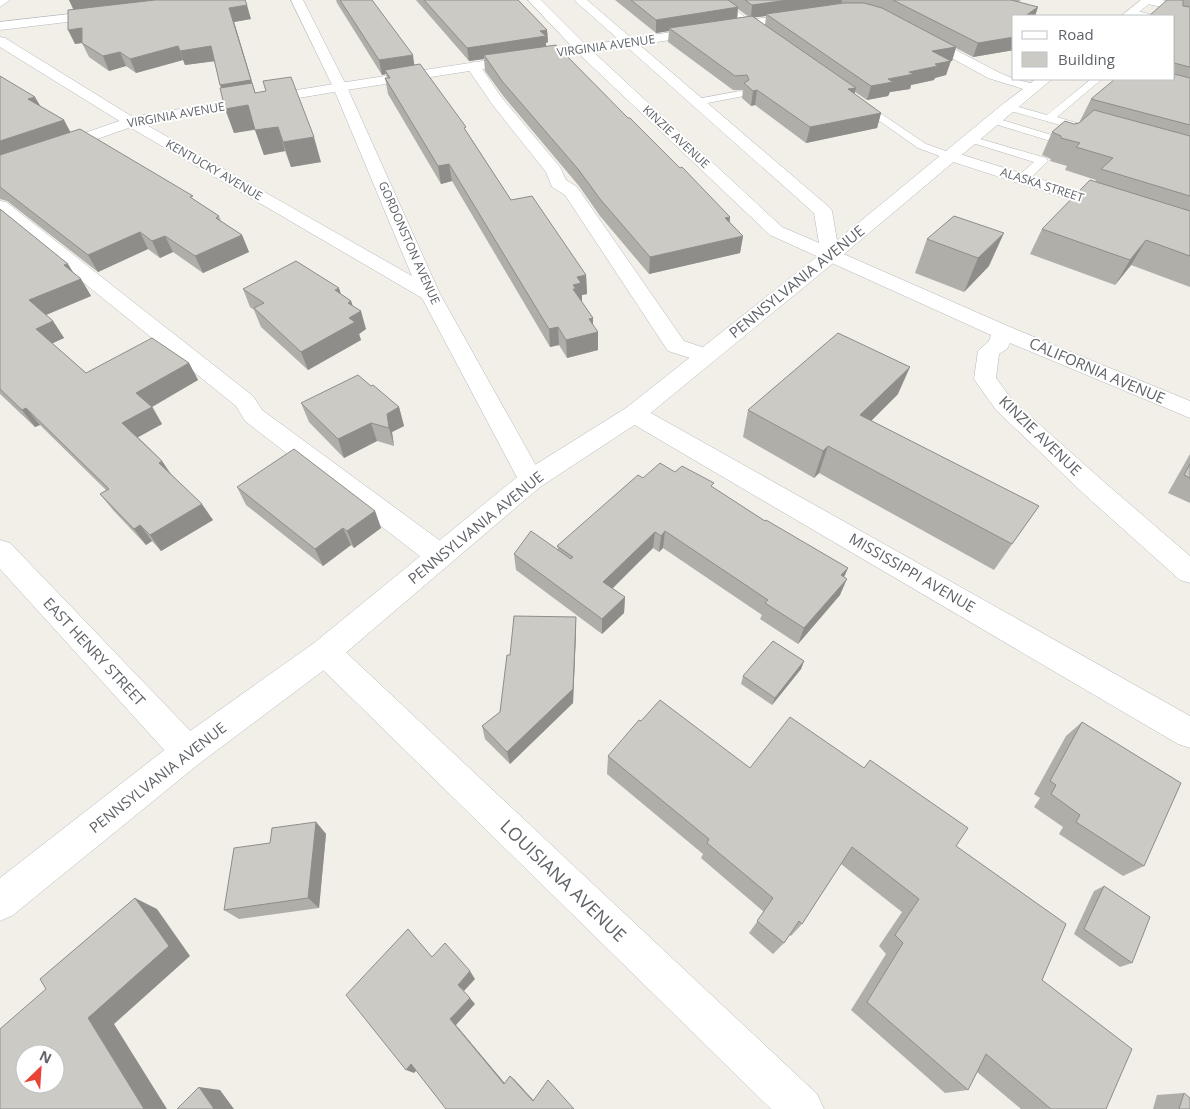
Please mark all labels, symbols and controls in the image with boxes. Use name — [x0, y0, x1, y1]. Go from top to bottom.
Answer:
legend — [1012, 15, 1175, 80]
text: Road — [1058, 24, 1094, 44]
street label: VIRGINIA AVENUE — [556, 30, 656, 61]
text: Building — [1058, 49, 1115, 69]
street label: VIRGINIA AVENUE — [126, 98, 226, 131]
street label: KINZIE AVENUE — [639, 101, 713, 172]
street label: KENTUCKY AVENUE — [163, 135, 266, 204]
street label: ALASKA STREET — [998, 163, 1086, 206]
street label: GORDONSTON AVENUE — [375, 179, 444, 307]
street label: PENNSYLVANIA AVENUE — [724, 220, 868, 342]
street label: CALIFORNIA AVENUE — [1026, 332, 1168, 408]
street label: KINZIE AVENUE — [995, 391, 1086, 480]
street label: PENNSYLVANIA AVENUE — [403, 466, 547, 588]
street label: MISSISSIPPI AVENUE — [846, 528, 979, 616]
street label: EAST HENRY STREET — [39, 593, 151, 710]
street label: PENNSYLVANIA AVENUE — [85, 717, 230, 837]
street label: LOUISIANA AVENUE — [496, 814, 632, 947]
north arrow — [15, 1044, 65, 1094]
text: N — [37, 1046, 55, 1068]

